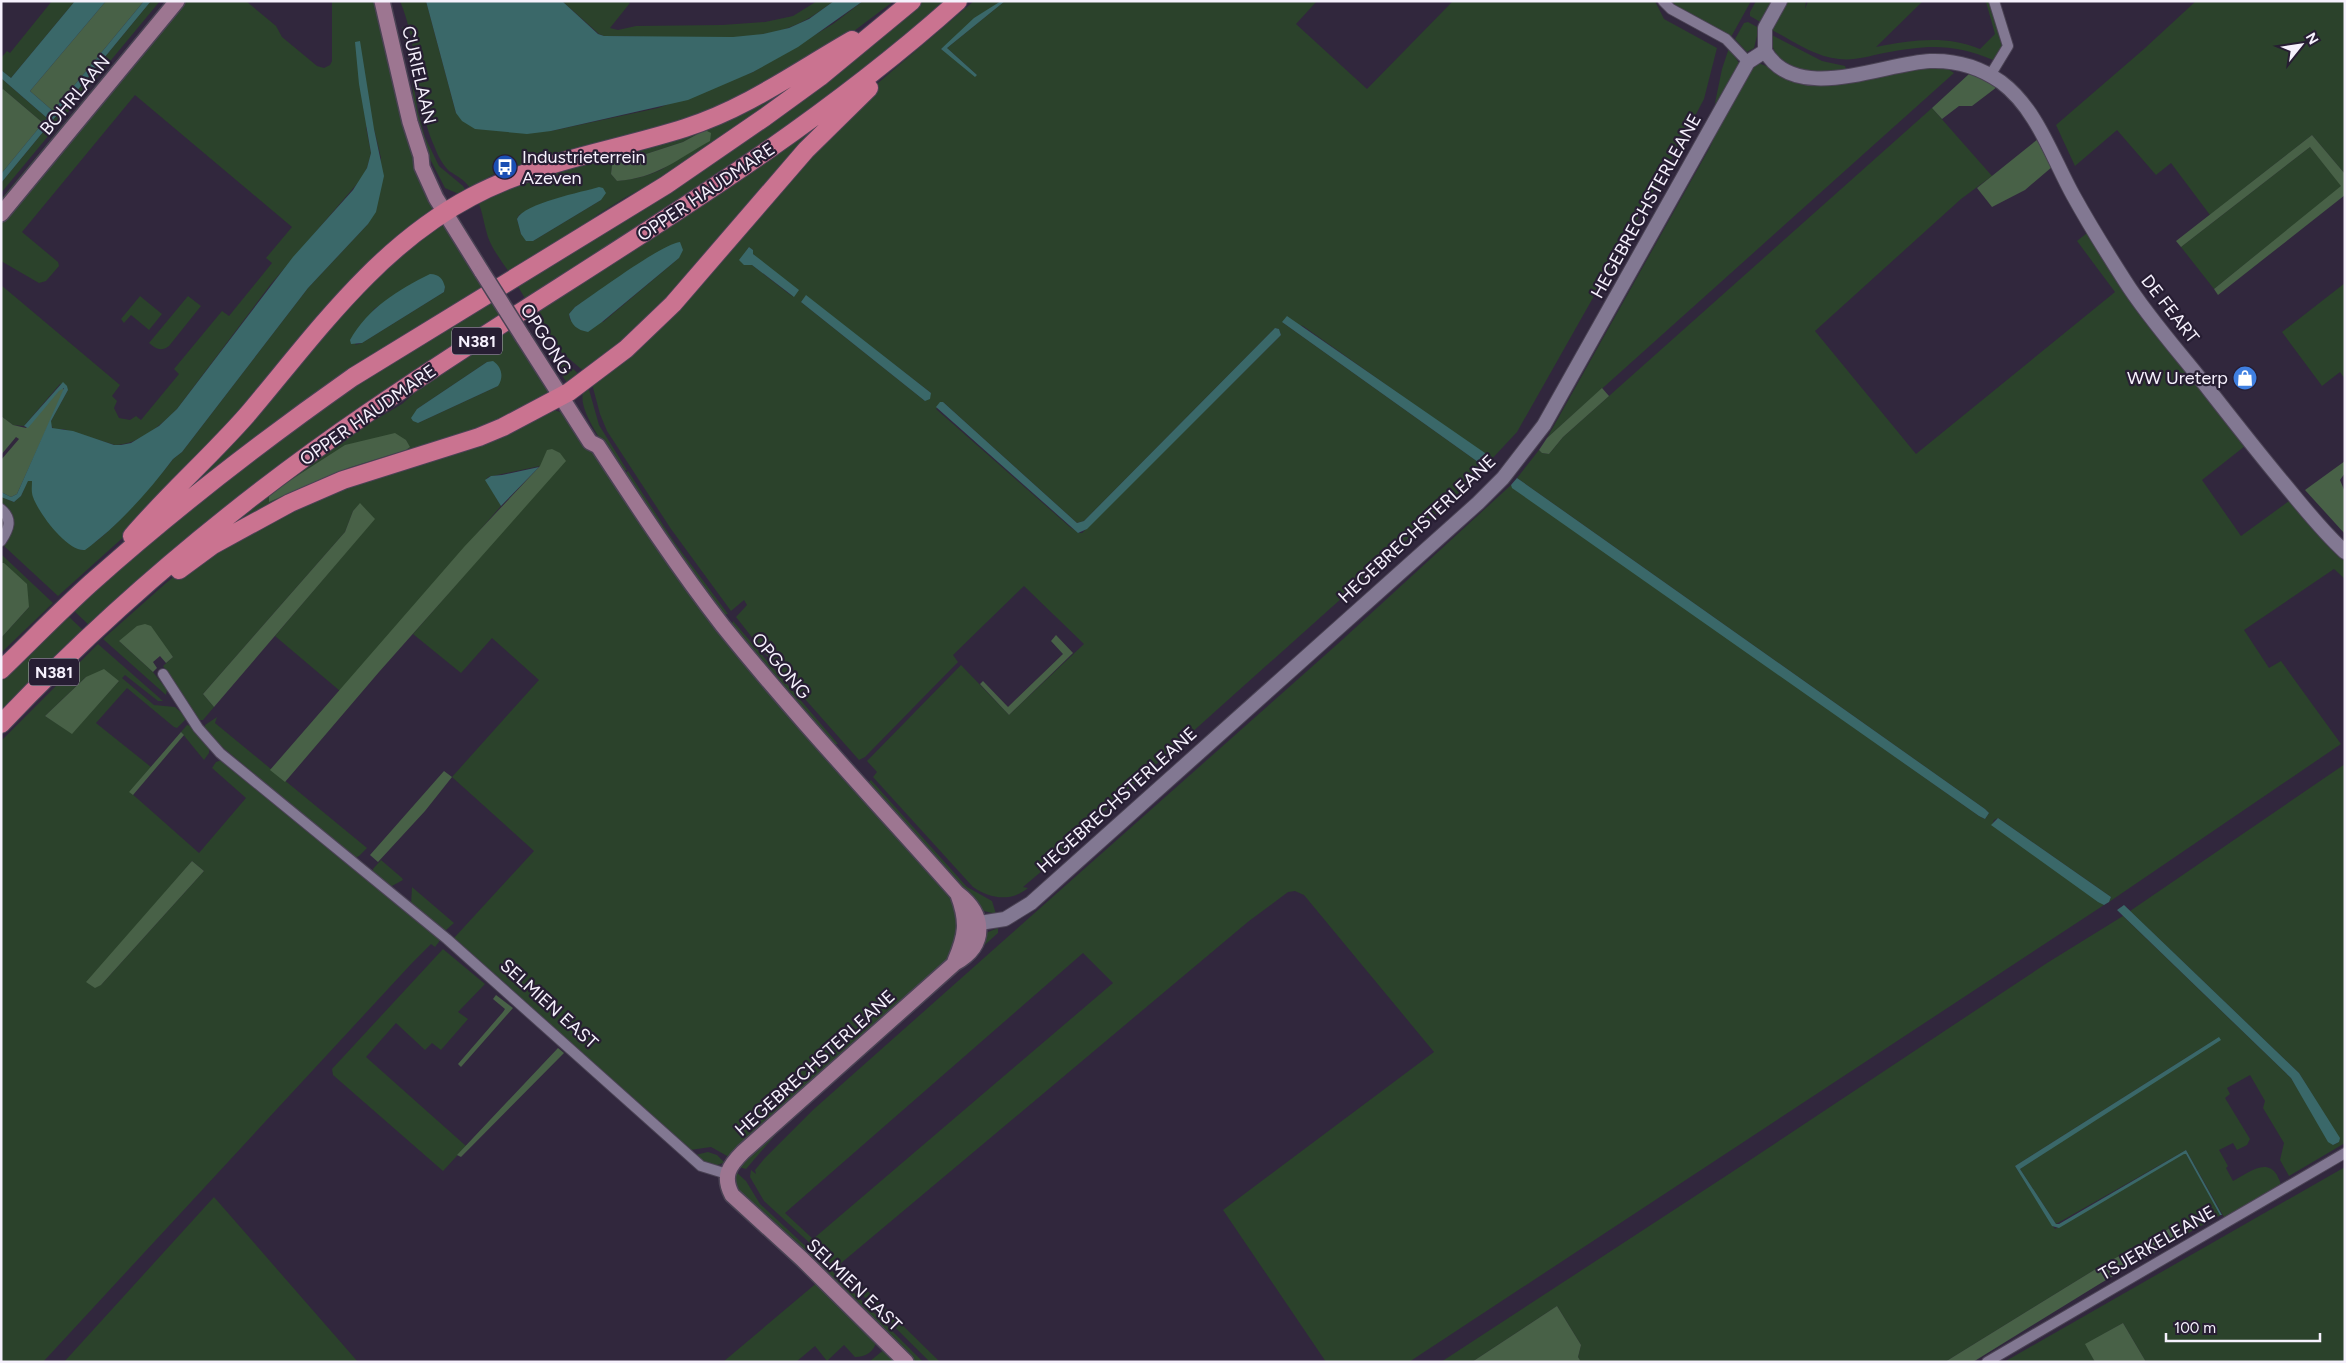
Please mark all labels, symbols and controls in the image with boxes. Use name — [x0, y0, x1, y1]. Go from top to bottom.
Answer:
north arrow — [2276, 20, 2326, 70]
street label: CURIELAAN — [397, 24, 441, 126]
text: N — [2302, 30, 2322, 48]
street label: BOHRLAAN — [35, 51, 115, 139]
street label: HEGEBRECHSTERLEANE — [1586, 110, 1706, 302]
street label: OPPER HAUDMARE — [633, 138, 779, 246]
place label: Industrieterrein Azeven — [522, 146, 646, 189]
bus stop icon: Industrieterrein Azeven — [492, 154, 518, 180]
street label: DE FEART — [2136, 270, 2204, 348]
street label: OPGONG — [516, 299, 577, 379]
road number: N381 — [452, 328, 502, 354]
street label: OPPER HAUDMARE — [296, 360, 440, 470]
shop icon: WW Ureterp — [2232, 365, 2258, 391]
place label: WW Ureterp — [2127, 367, 2228, 389]
street label: HEGEBRECHSTERLEANE — [1334, 450, 1500, 608]
street label: OPGONG — [747, 628, 815, 704]
road number: N381 — [29, 659, 79, 686]
street label: HEGEBRECHSTERLEANE — [1032, 722, 1202, 878]
street label: SELMIEN EAST — [496, 954, 602, 1054]
street label: HEGEBRECHSTERLEANE — [730, 985, 900, 1141]
street label: TSJERKELEANE — [2095, 1201, 2219, 1285]
street label: SELMIEN EAST — [802, 1234, 906, 1336]
scale bar — [2166, 1310, 2320, 1342]
text: 100 m — [2174, 1319, 2216, 1337]

